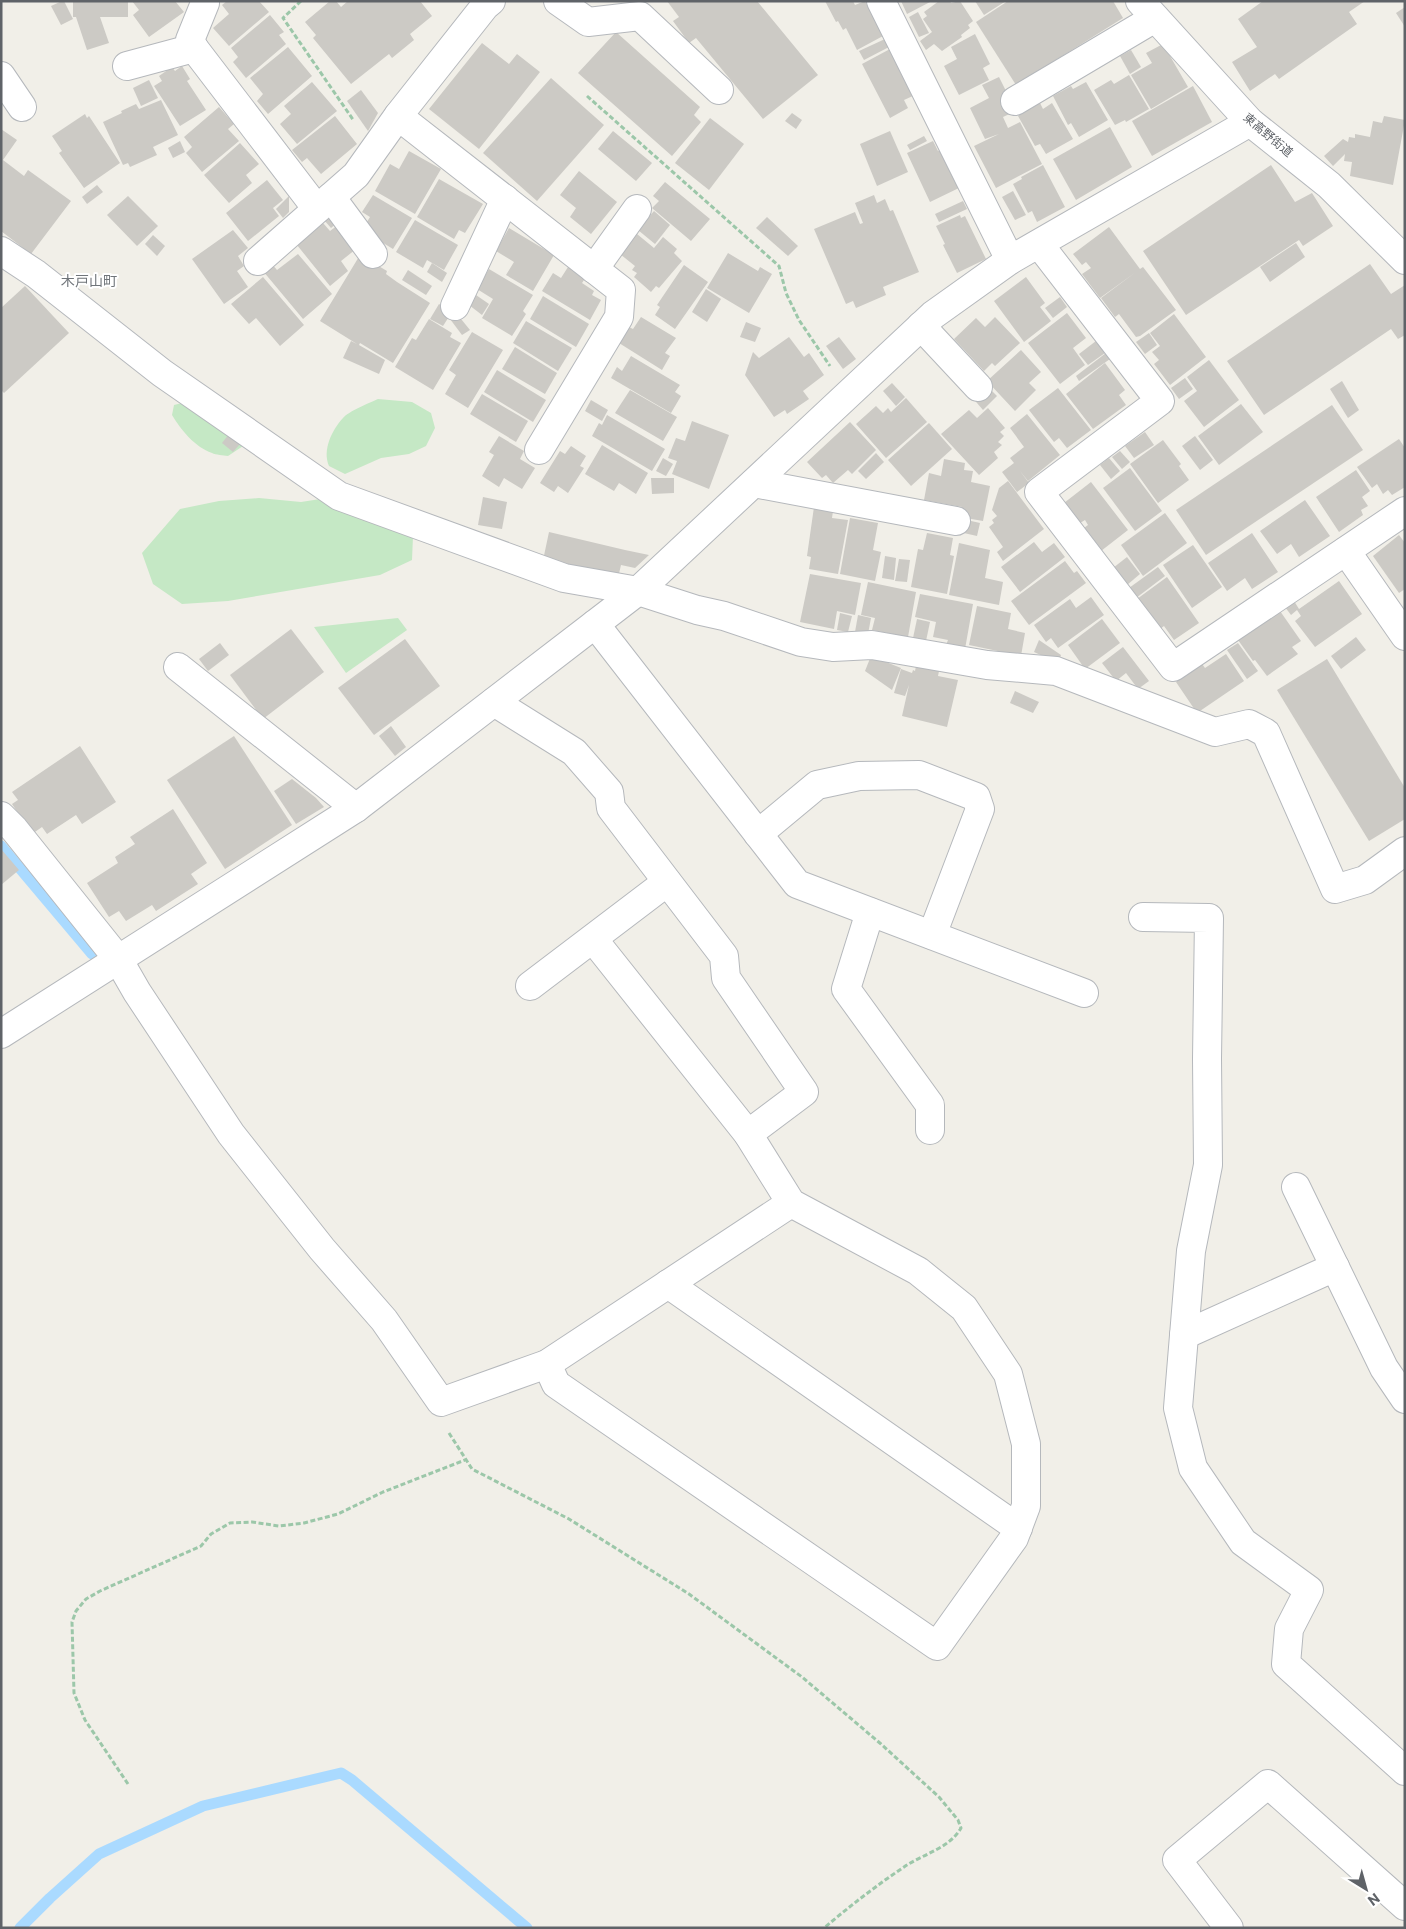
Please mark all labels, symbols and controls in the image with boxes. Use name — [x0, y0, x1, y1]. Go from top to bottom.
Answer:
street label: 東高野街道 — [1241, 110, 1296, 159]
district label: 木戸山町 — [61, 272, 117, 289]
north arrow — [1341, 1864, 1391, 1914]
text: N — [1365, 1890, 1383, 1910]

